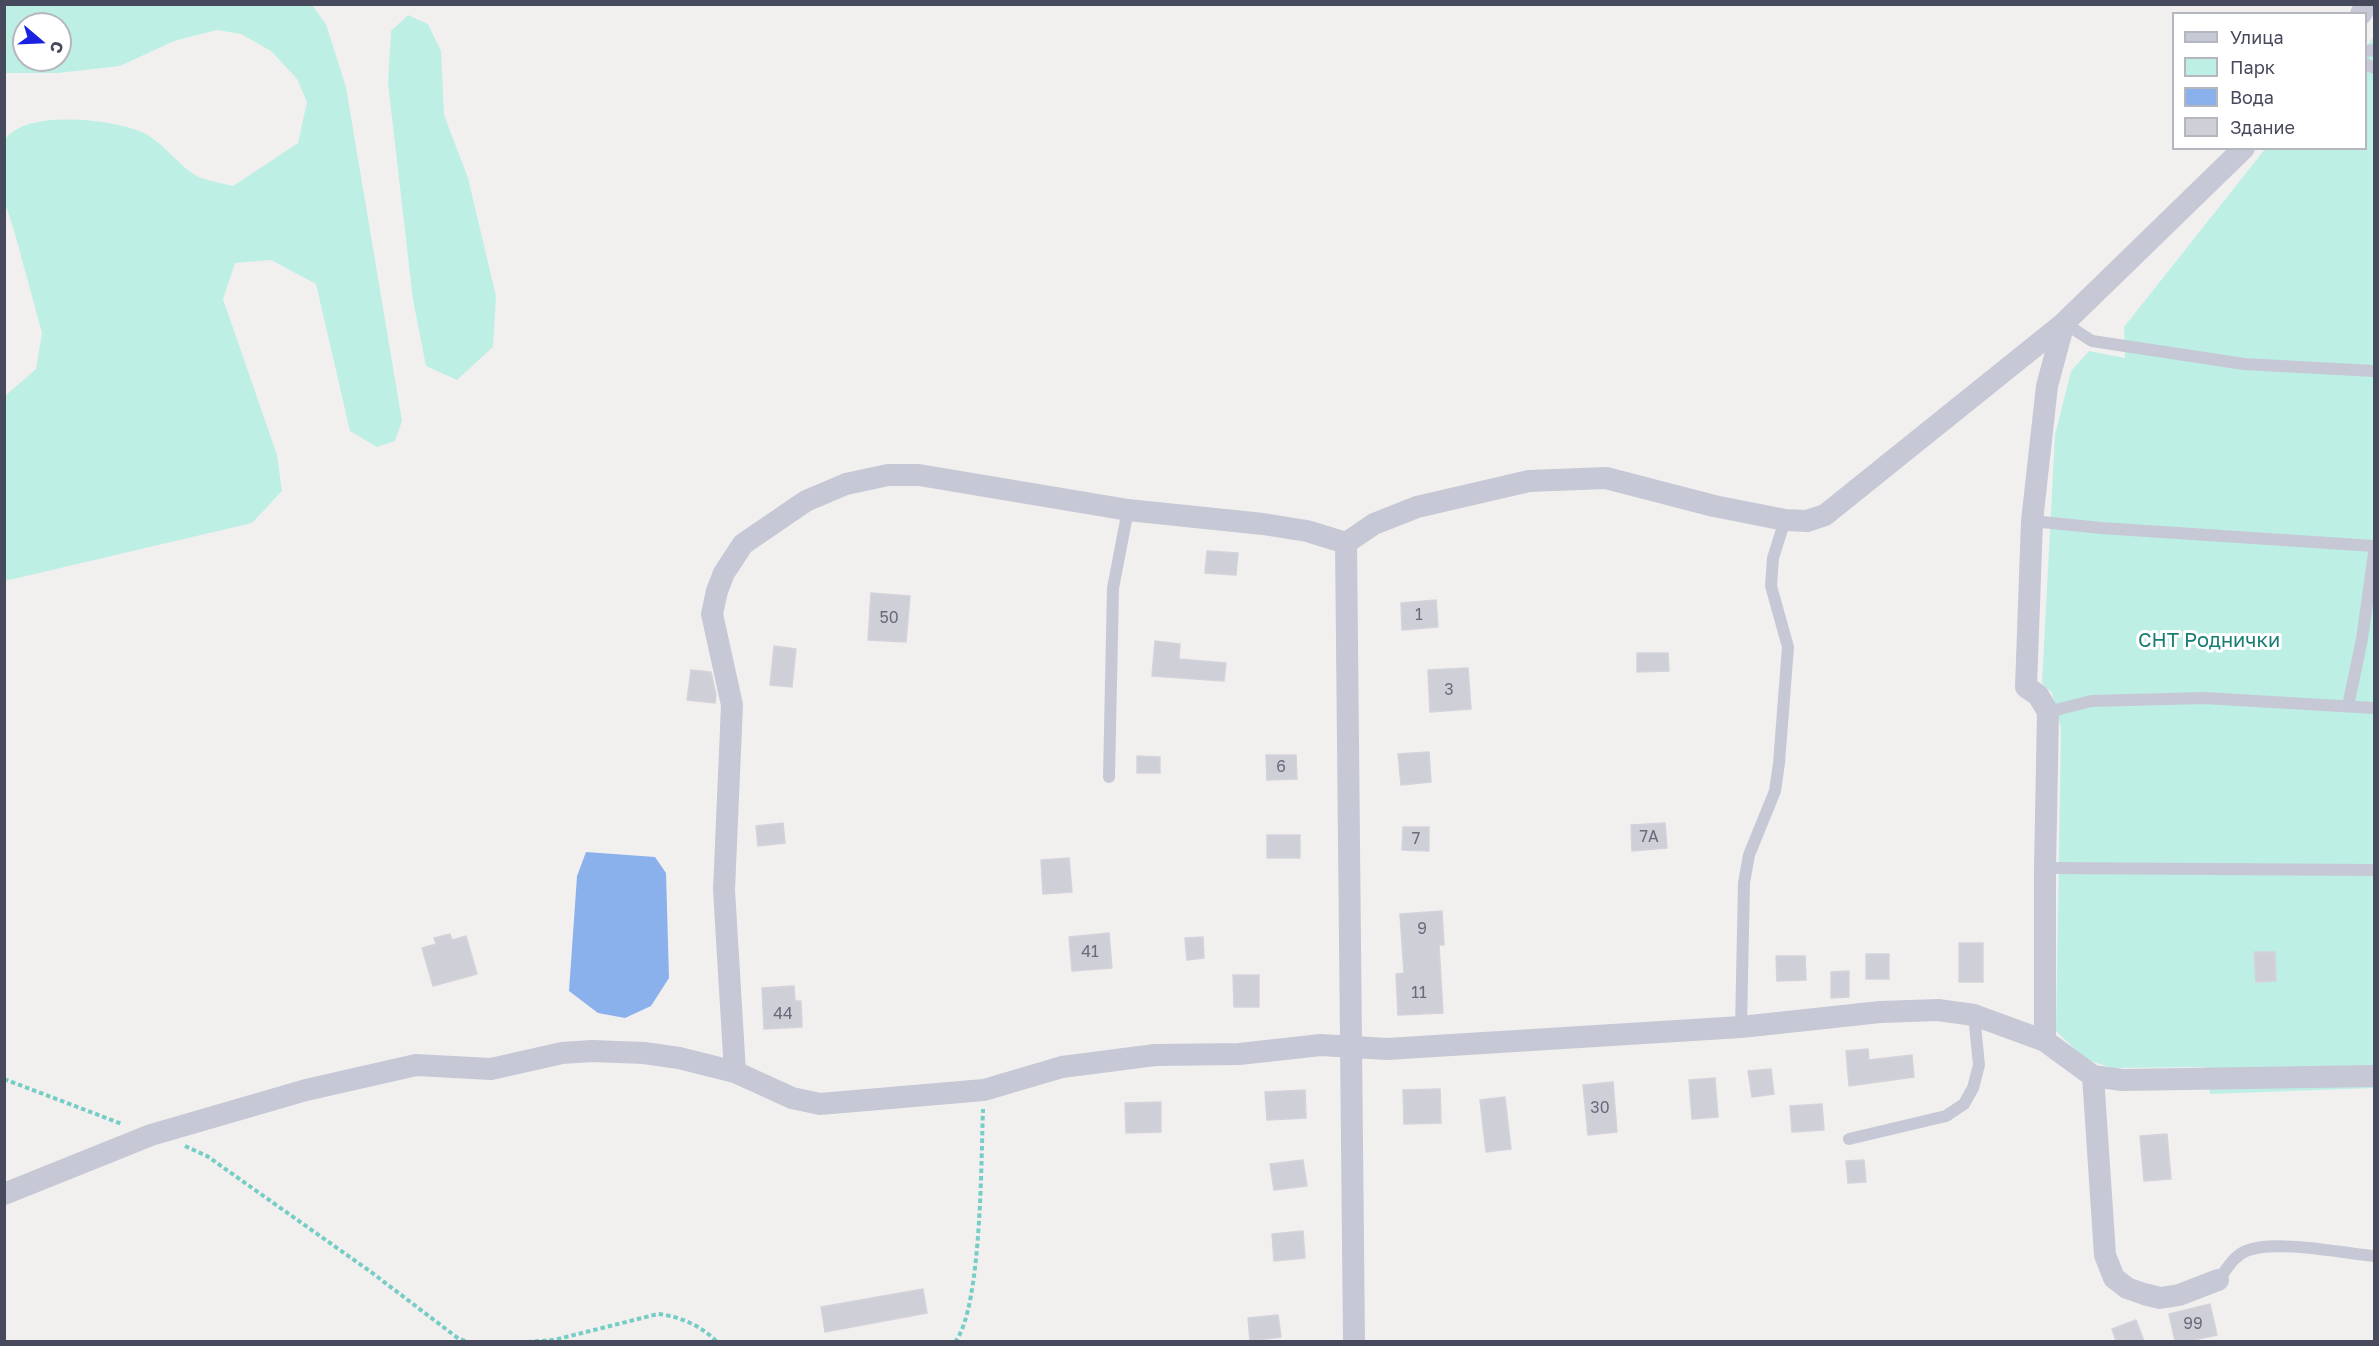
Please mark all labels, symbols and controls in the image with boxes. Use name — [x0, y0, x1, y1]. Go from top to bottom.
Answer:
north arrow — [12, 12, 72, 72]
legend — [2172, 12, 2367, 150]
text: Улица — [2230, 26, 2284, 48]
text: С — [46, 39, 68, 56]
text: Парк — [2230, 56, 2275, 78]
text: Вода — [2230, 86, 2274, 108]
text: Здание — [2230, 116, 2295, 138]
house number: 1 — [1415, 605, 1423, 625]
house number: 50 — [879, 608, 899, 628]
park label: СНТ Роднички — [2138, 629, 2280, 653]
house number: 3 — [1444, 680, 1454, 700]
house number: 6 — [1276, 757, 1286, 777]
house number: 7А — [1639, 827, 1659, 847]
house number: 7 — [1412, 829, 1420, 849]
house number: 9 — [1417, 919, 1427, 939]
house number: 41 — [1081, 942, 1099, 962]
house number: 11 — [1411, 983, 1427, 1003]
house number: 44 — [773, 1004, 793, 1024]
house number: 30 — [1590, 1098, 1610, 1118]
house number: 99 — [2183, 1314, 2203, 1334]

